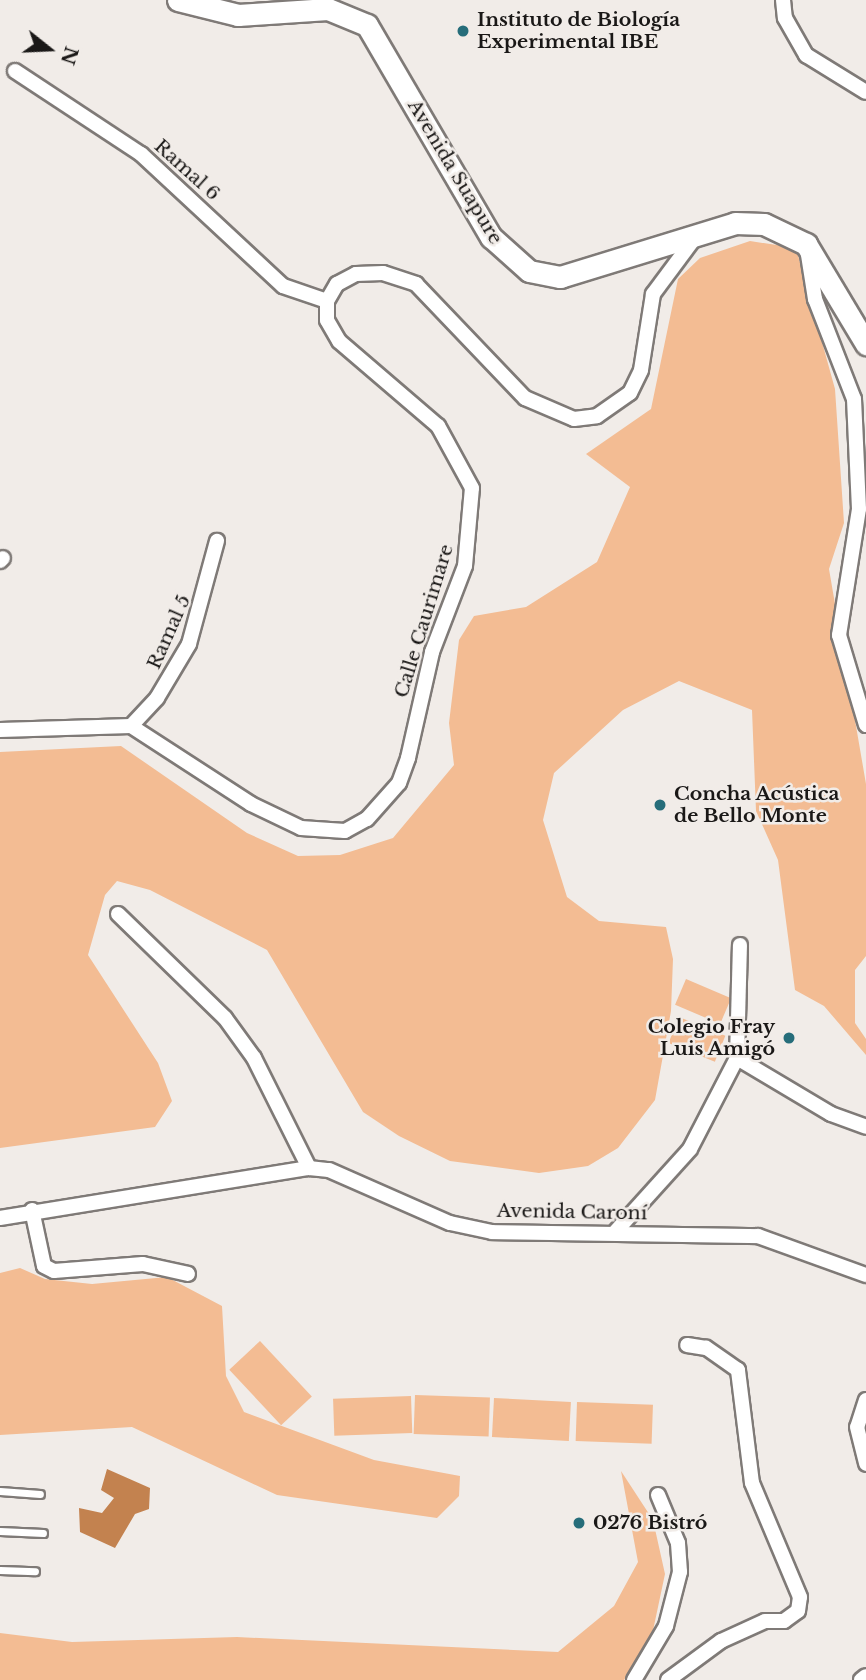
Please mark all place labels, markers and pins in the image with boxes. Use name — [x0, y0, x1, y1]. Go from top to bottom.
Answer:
place label: Instituto de Biología Experimental IBE — [477, 9, 680, 53]
marker: Instituto de Biología Experimental IBE — [455, 23, 471, 39]
place label: Concha Acústica de Bello Monte — [674, 783, 840, 827]
marker: Concha Acústica de Bello Monte — [652, 797, 668, 813]
place label: Colegio Fray Luis Amigó — [648, 1016, 775, 1060]
marker: Colegio Fray Luis Amigó — [781, 1030, 797, 1046]
place label: 0276 Bistró — [593, 1512, 707, 1534]
marker: 0276 Bistró — [571, 1515, 587, 1531]

